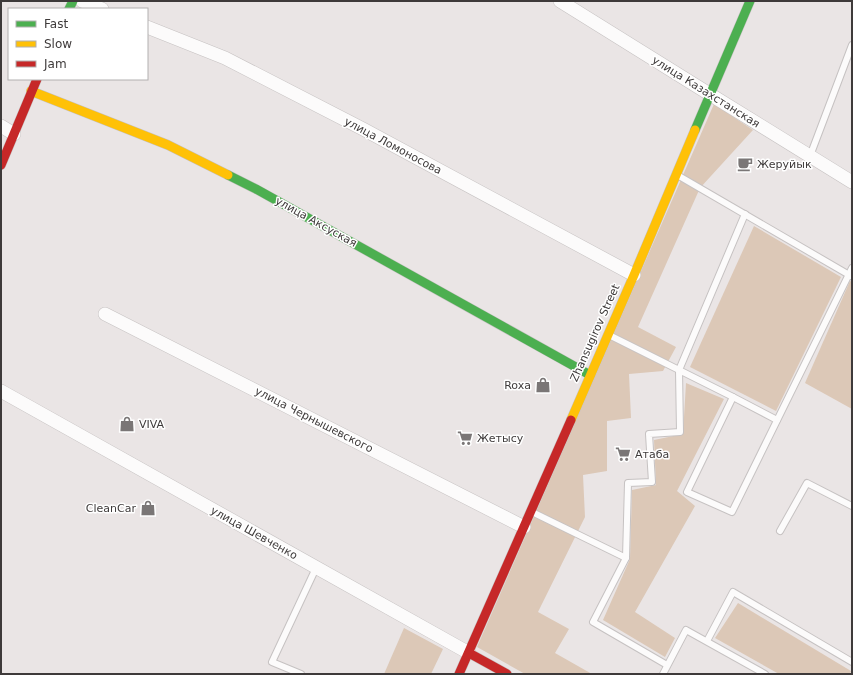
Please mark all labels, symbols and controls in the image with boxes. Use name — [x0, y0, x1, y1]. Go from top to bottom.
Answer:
legend — [8, 8, 148, 80]
text: Fast — [44, 17, 68, 31]
text: Slow — [44, 37, 72, 51]
street label: улица Казахстанская — [650, 53, 762, 131]
text: Jam — [43, 57, 67, 71]
street label: улица Ломоносова — [342, 115, 444, 177]
cafe icon: Жеруйык — [736, 155, 754, 173]
place label: Жеруйык — [757, 158, 812, 171]
street label: улица Аксуская — [273, 194, 359, 250]
street label: Zhansugirov Street — [568, 282, 623, 384]
shop icon: Roxa — [534, 376, 552, 394]
place label: Roxa — [504, 379, 531, 392]
street label: улица Чернышевского — [253, 385, 375, 456]
shop icon: VIVA — [118, 415, 136, 433]
place label: VIVA — [139, 418, 165, 431]
supermarket icon: Жетысу — [456, 429, 474, 447]
place label: Жетысу — [477, 432, 524, 445]
supermarket icon: Атаба — [614, 445, 632, 463]
place label: Атаба — [635, 448, 669, 461]
shop icon: CleanCar — [139, 499, 157, 517]
place label: CleanCar — [86, 502, 136, 515]
street label: улица Шевченко — [208, 504, 300, 562]

